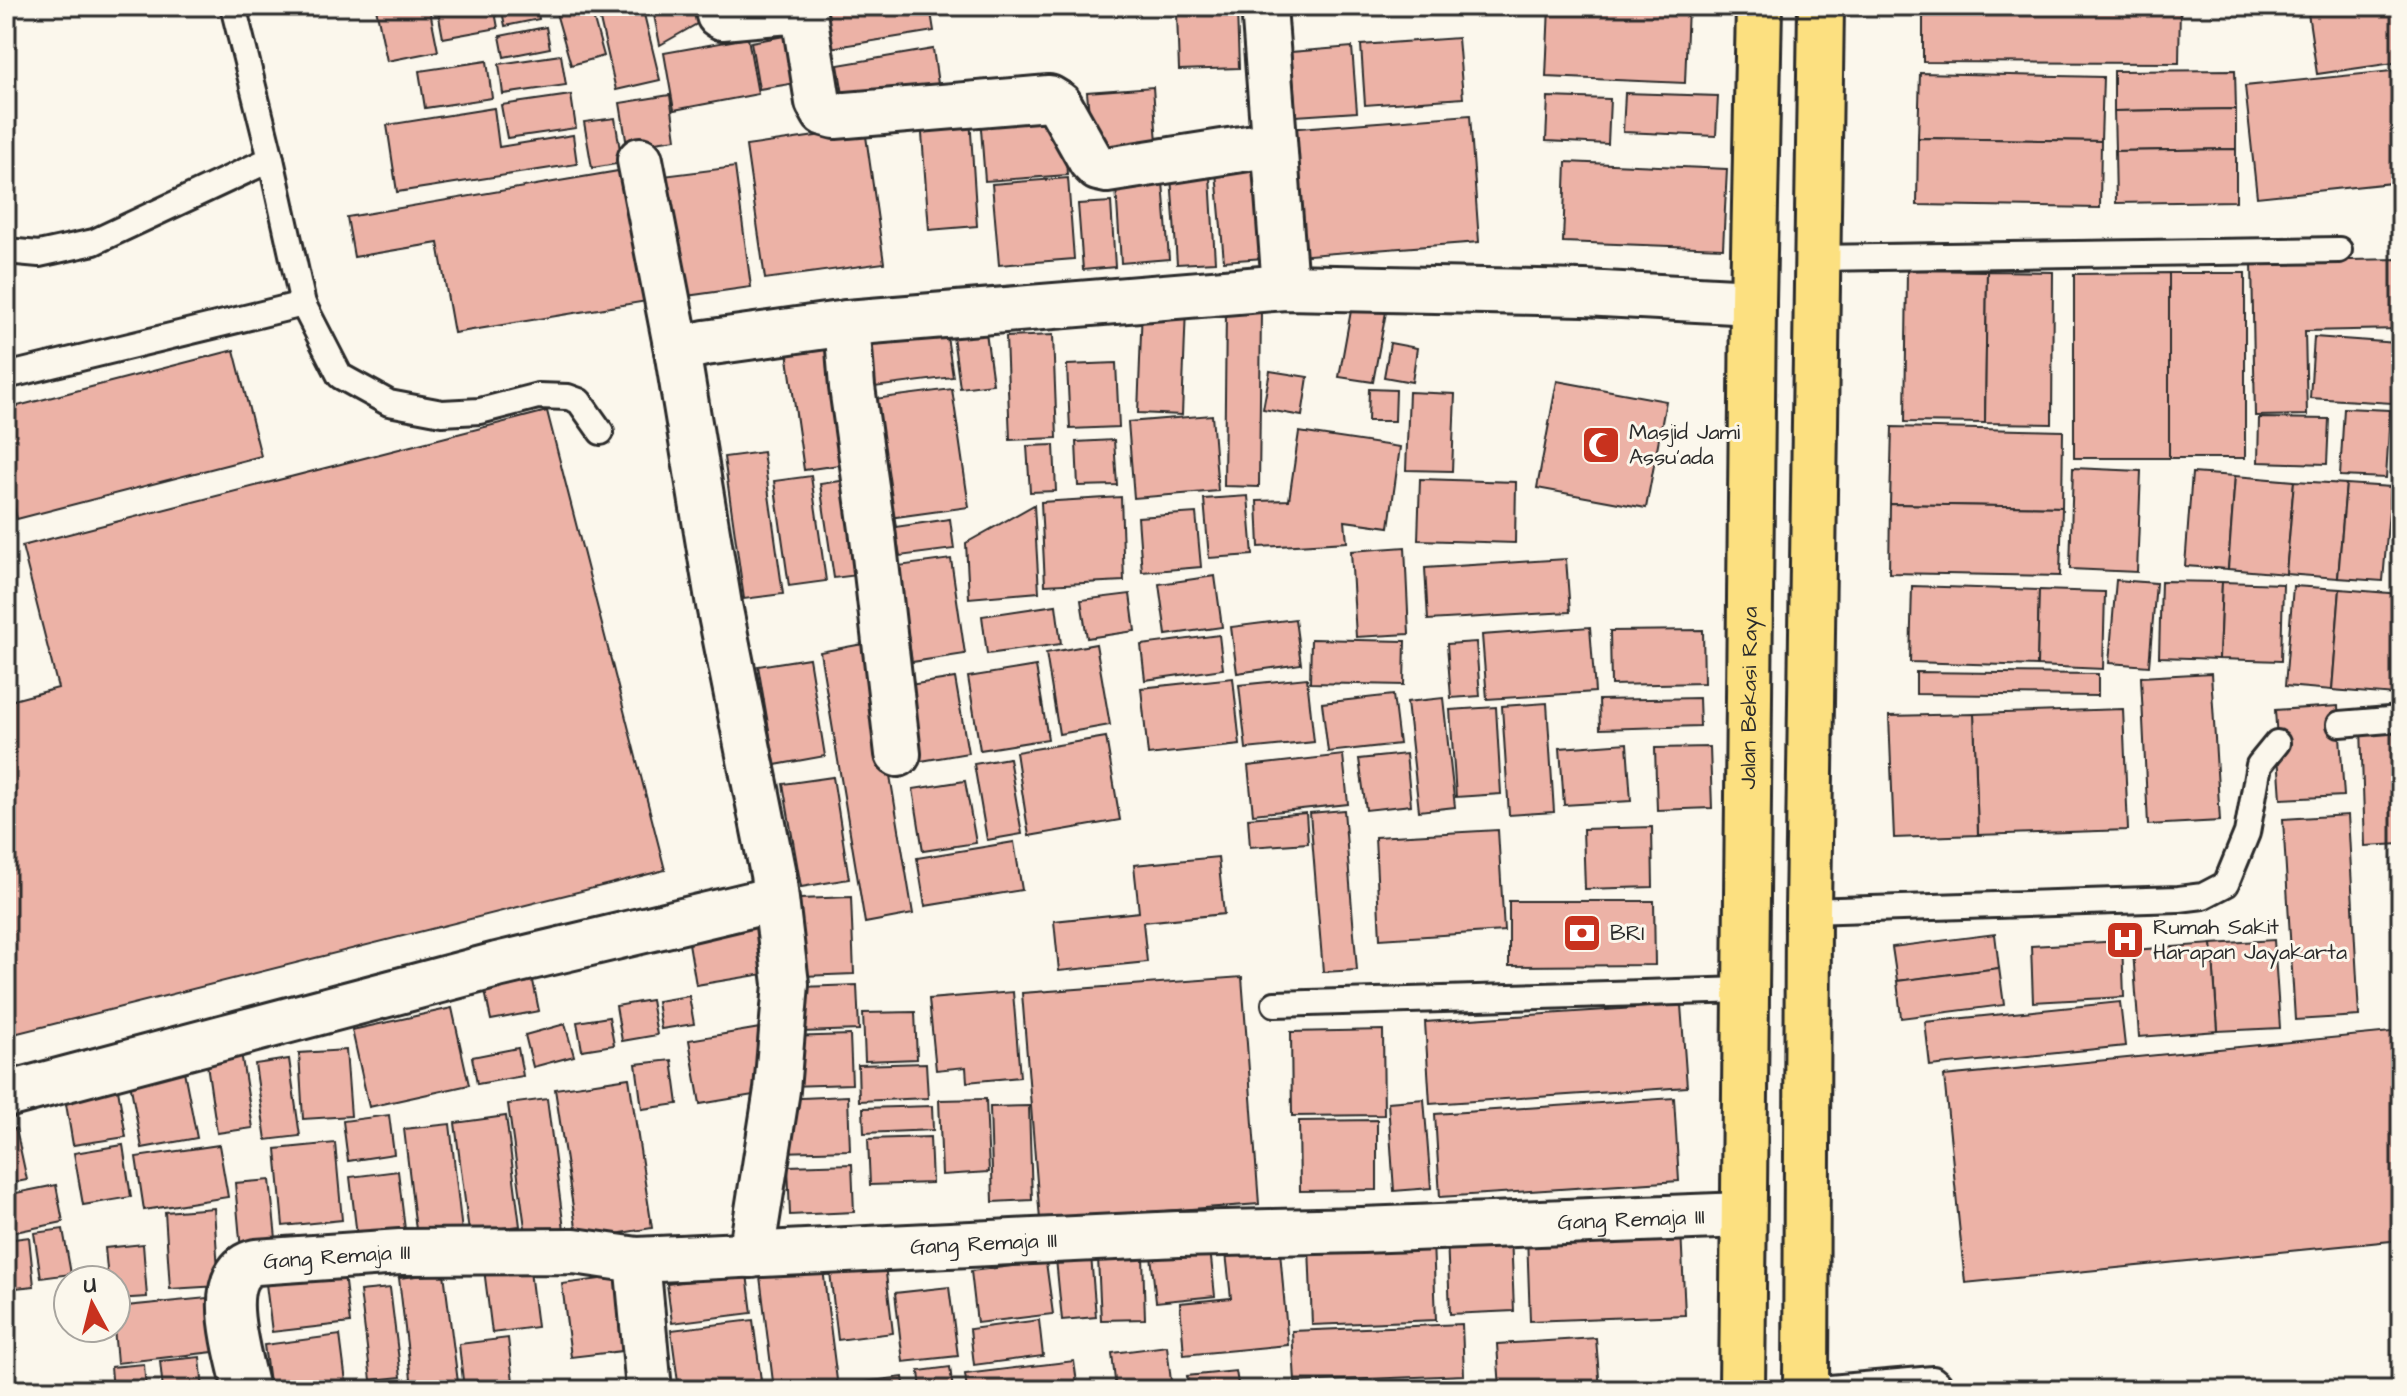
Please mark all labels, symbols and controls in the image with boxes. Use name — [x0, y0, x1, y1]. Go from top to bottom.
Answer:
place label: Masjid Jami Assu'ada — [1629, 417, 1740, 473]
mosque icon: Masjid Jami Assu'ada — [1580, 424, 1622, 466]
street label: Jalan Bekasi Raya — [1733, 606, 1766, 790]
bank icon: BRI — [1561, 912, 1603, 954]
place label: Rumah Sakit Harapan Jayakarta — [2153, 912, 2347, 969]
place label: BRI — [1610, 918, 1645, 949]
hospital icon: Rumah Sakit Harapan Jayakarta — [2104, 919, 2146, 961]
street label: Gang Remaja III — [1557, 1201, 1706, 1238]
street label: Gang Remaja III — [909, 1224, 1058, 1262]
street label: Gang Remaja III — [262, 1236, 411, 1277]
north arrow — [52, 1264, 132, 1344]
text: U — [82, 1270, 98, 1302]

